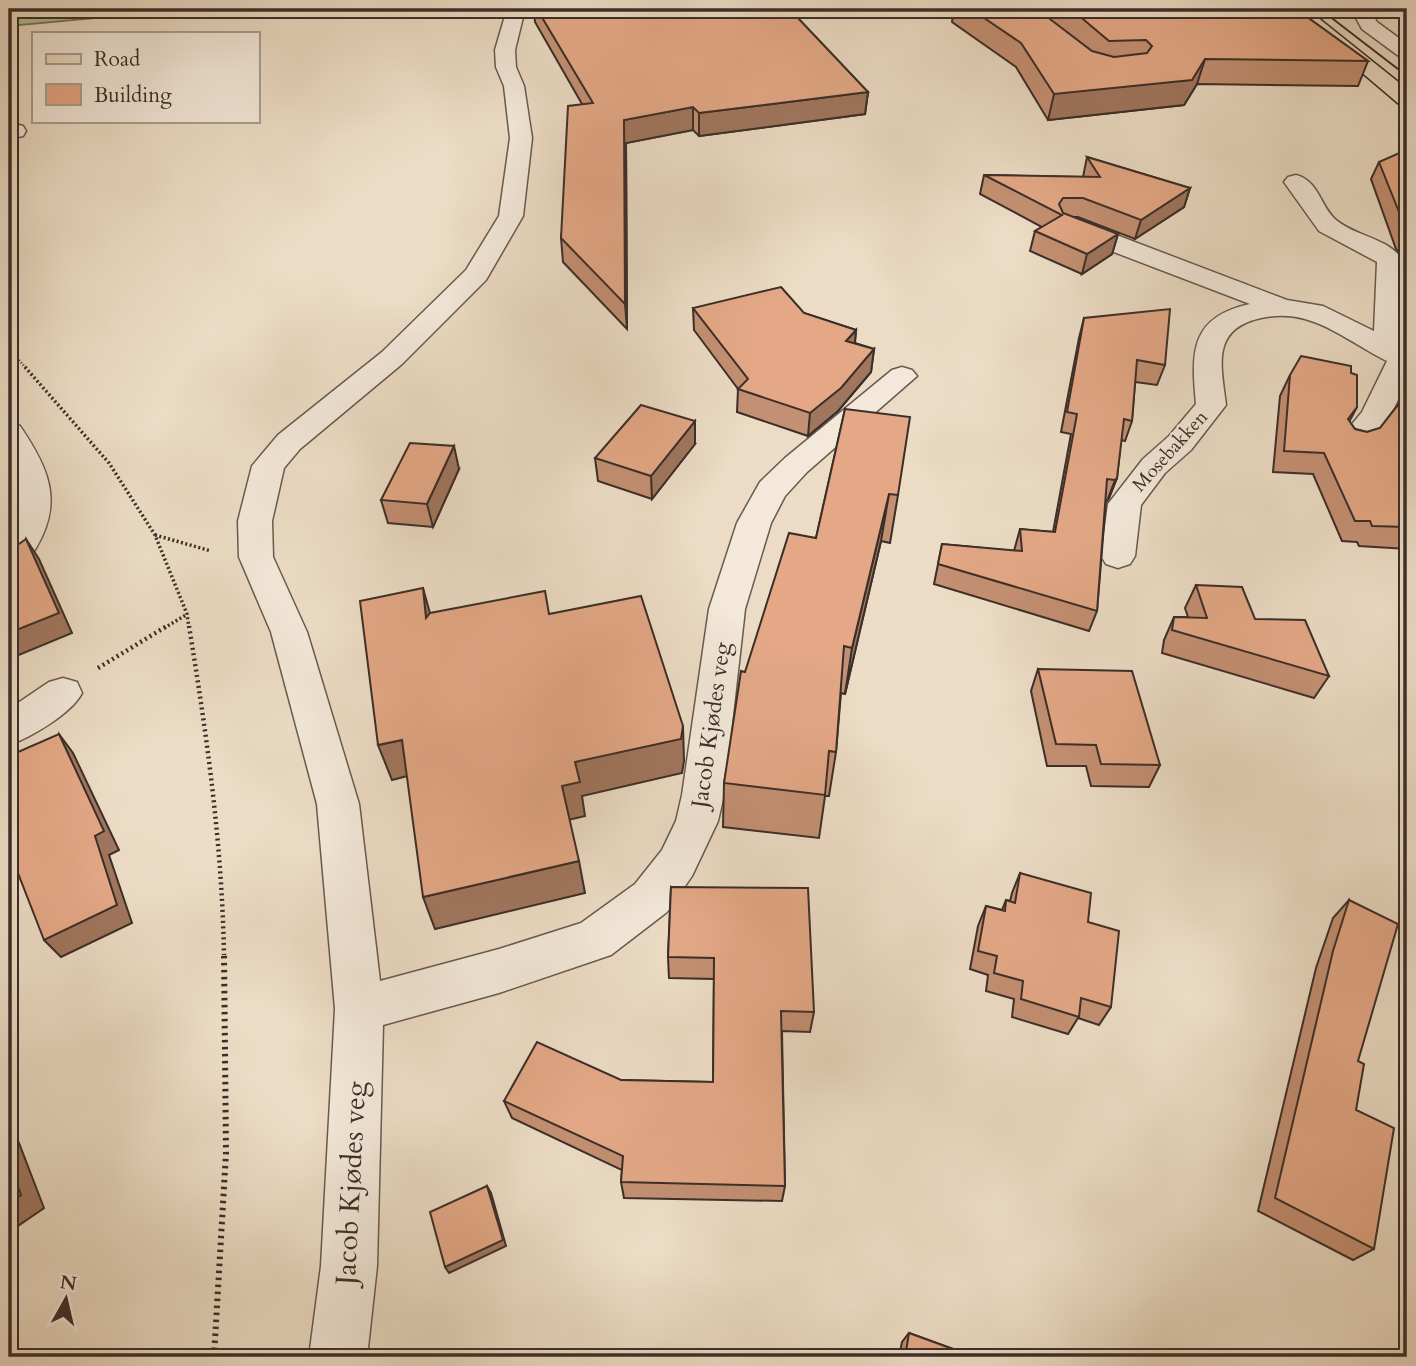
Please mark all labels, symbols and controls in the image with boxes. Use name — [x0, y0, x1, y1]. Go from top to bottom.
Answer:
legend — [32, 32, 259, 122]
text: Road — [94, 45, 140, 74]
text: Building — [94, 81, 172, 110]
street label: Mosebakken — [1126, 405, 1214, 497]
street label: Jacob Kjødes veg — [684, 640, 738, 813]
street label: Jacob Kjødes veg — [326, 1080, 375, 1290]
north arrow — [32, 1264, 102, 1334]
text: N — [58, 1269, 79, 1297]

